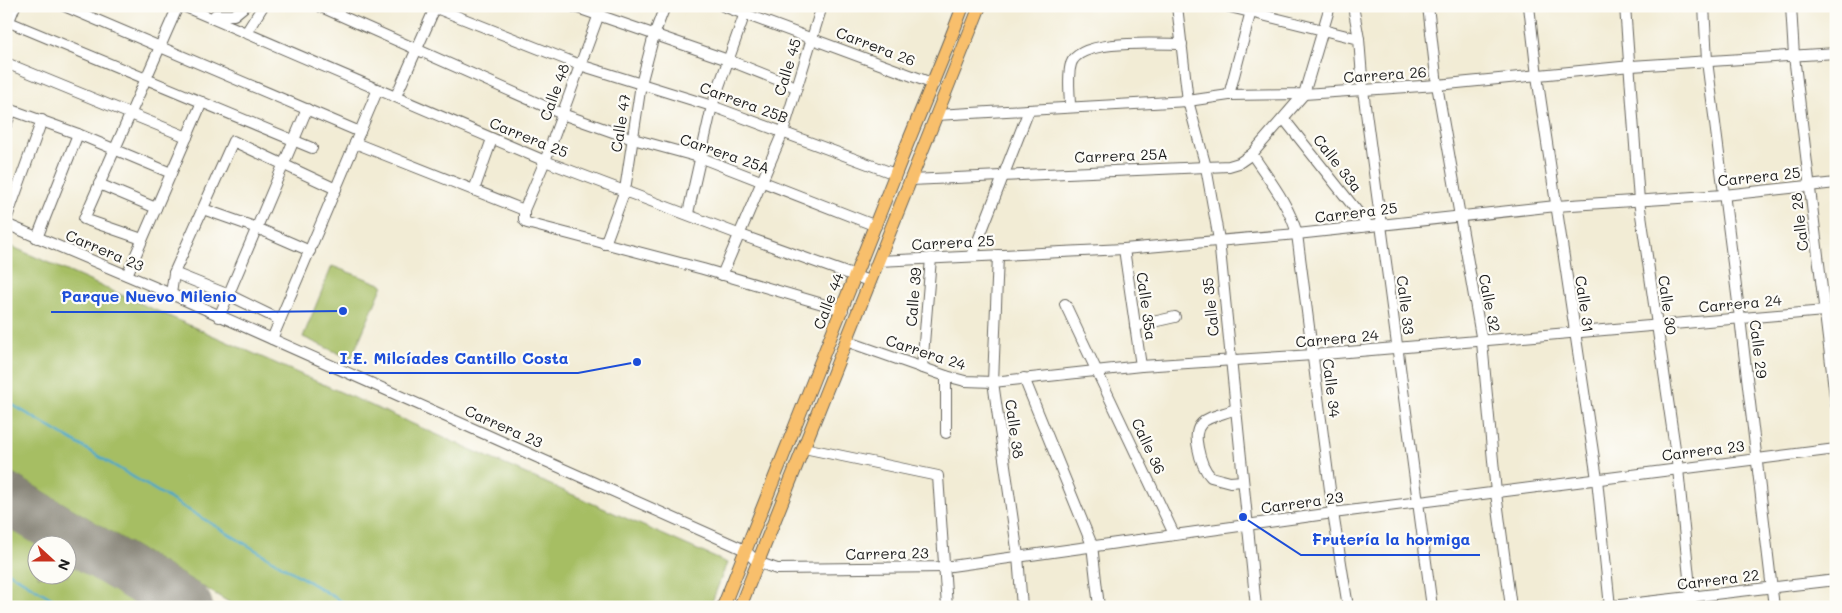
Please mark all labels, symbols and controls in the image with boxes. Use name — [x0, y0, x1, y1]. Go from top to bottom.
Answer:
street label: Carrera 26 — [833, 22, 919, 70]
street label: Calle 45 — [769, 36, 805, 98]
street label: Calle 48 — [534, 61, 574, 123]
street label: Carrera 26 — [1343, 61, 1427, 87]
street label: Carrera 25B — [697, 77, 791, 127]
street label: Calle 47 — [606, 92, 634, 154]
street label: Carrera 25 — [487, 112, 571, 162]
street label: Carrera 25A — [678, 128, 772, 178]
street label: Calle 33a — [1309, 130, 1367, 196]
street label: Carrera 25A — [1074, 143, 1168, 167]
street label: Carrera 25 — [1717, 162, 1801, 190]
street label: Calle 28 — [1785, 191, 1813, 253]
street label: Carrera 25 — [1313, 197, 1399, 227]
street label: Carrera 23 — [63, 225, 147, 276]
street label: Carrera 25 — [911, 230, 995, 254]
street label: Calle 39 — [900, 266, 926, 327]
street label: Calle 44 — [808, 270, 848, 332]
street label: Calle 35a — [1132, 271, 1162, 341]
street label: Calle 32 — [1475, 272, 1505, 334]
street label: Calle 33 — [1392, 274, 1420, 336]
street label: Calle 31 — [1571, 274, 1599, 334]
street label: Calle 30 — [1654, 274, 1682, 336]
street label: Calle 35 — [1197, 277, 1223, 337]
callout: Parque Nuevo Milenio — [51, 281, 247, 312]
text: Parque Nuevo Milenio — [61, 285, 237, 306]
street label: Carrera 24 — [1698, 289, 1783, 317]
street label: Calle 29 — [1745, 319, 1773, 380]
street label: Carrera 24 — [1295, 324, 1380, 352]
street label: Carrera 24 — [883, 330, 969, 374]
callout: I.E. Milcíades Cantillo Costa — [329, 342, 578, 373]
text: I.E. Milcíades Cantillo Costa — [339, 347, 569, 368]
street label: Calle 34 — [1318, 357, 1346, 419]
street label: Calle 38 — [1001, 398, 1029, 460]
street label: Carrera 23 — [462, 400, 546, 452]
street label: Calle 36 — [1127, 415, 1171, 477]
street label: Carrera 23 — [1660, 435, 1746, 465]
street label: Carrera 23 — [1259, 486, 1345, 518]
callout: Frutería la hormiga — [1301, 524, 1480, 555]
text: Frutería la hormiga — [1312, 528, 1470, 549]
north arrow — [28, 536, 78, 586]
street label: Carrera 23 — [845, 542, 929, 564]
text: N — [54, 556, 75, 573]
street label: Carrera 22 — [1676, 564, 1760, 594]

